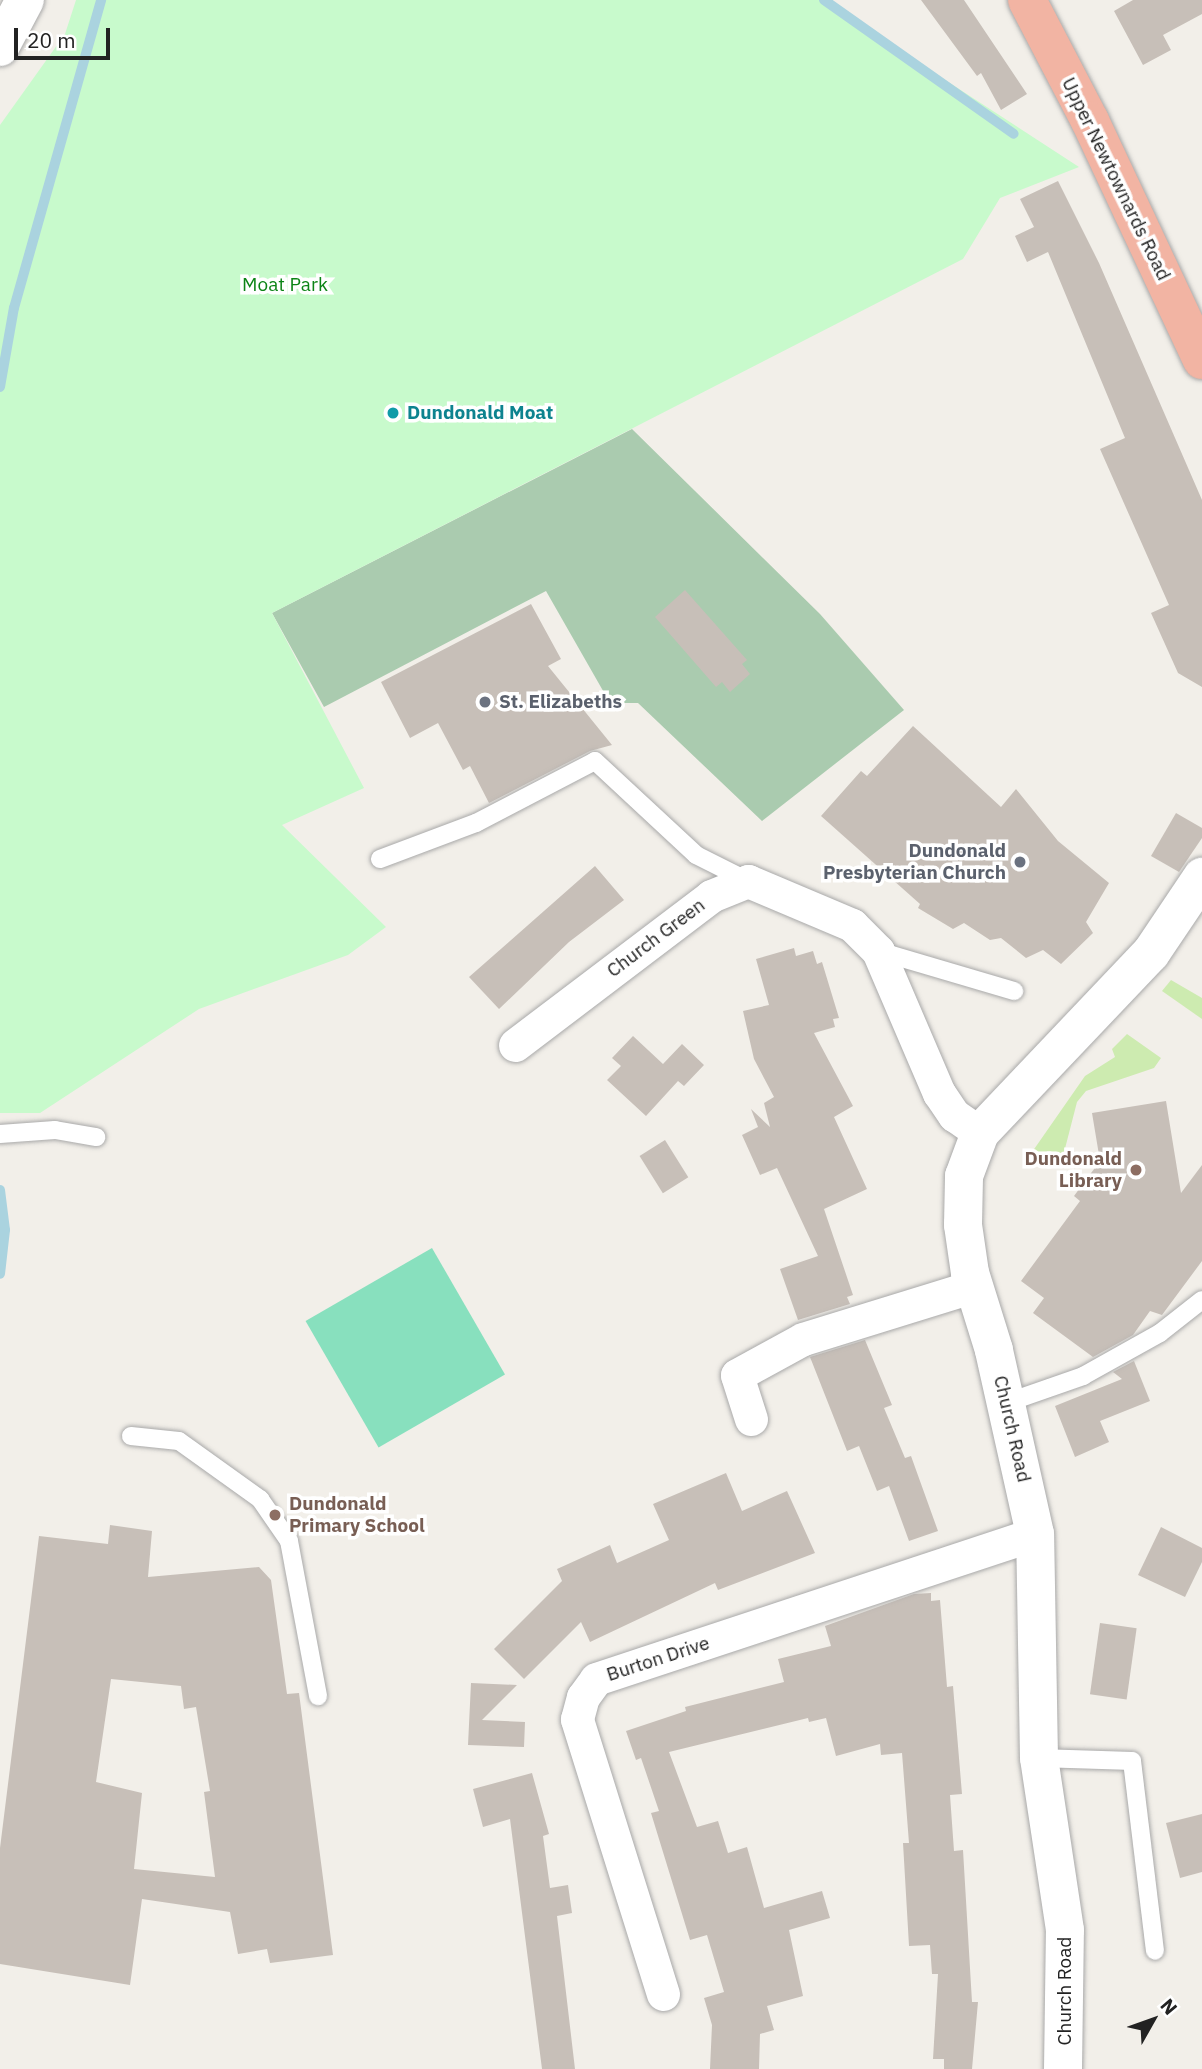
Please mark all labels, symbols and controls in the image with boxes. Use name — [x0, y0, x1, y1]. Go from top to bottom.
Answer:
scale bar — [18, 14, 114, 58]
text: 20 m — [27, 26, 76, 54]
street label: Upper Newtownards Road — [1057, 74, 1175, 284]
park label: Moat Park — [242, 274, 328, 296]
place label: Dundonald Moat — [407, 402, 553, 424]
marker: Dundonald Moat — [385, 405, 401, 421]
place label: St. Elizabeths — [499, 691, 622, 713]
marker: St. Elizabeths — [477, 694, 493, 710]
place label: Dundonald Presbyterian Church — [823, 840, 1006, 884]
marker: Dundonald Presbyterian Church — [1012, 854, 1028, 870]
street label: Church Green — [602, 894, 710, 982]
place label: Dundonald Library — [1024, 1148, 1122, 1192]
marker: Dundonald Library — [1128, 1162, 1144, 1178]
street label: Church Road — [989, 1373, 1035, 1485]
place label: Dundonald Primary School — [289, 1493, 425, 1537]
marker: Dundonald Primary School — [267, 1507, 283, 1523]
street label: Burton Drive — [604, 1632, 712, 1686]
street label: Church Road — [1054, 1937, 1076, 2045]
north arrow — [1118, 1985, 1188, 2055]
text: N — [1155, 1994, 1183, 2019]

